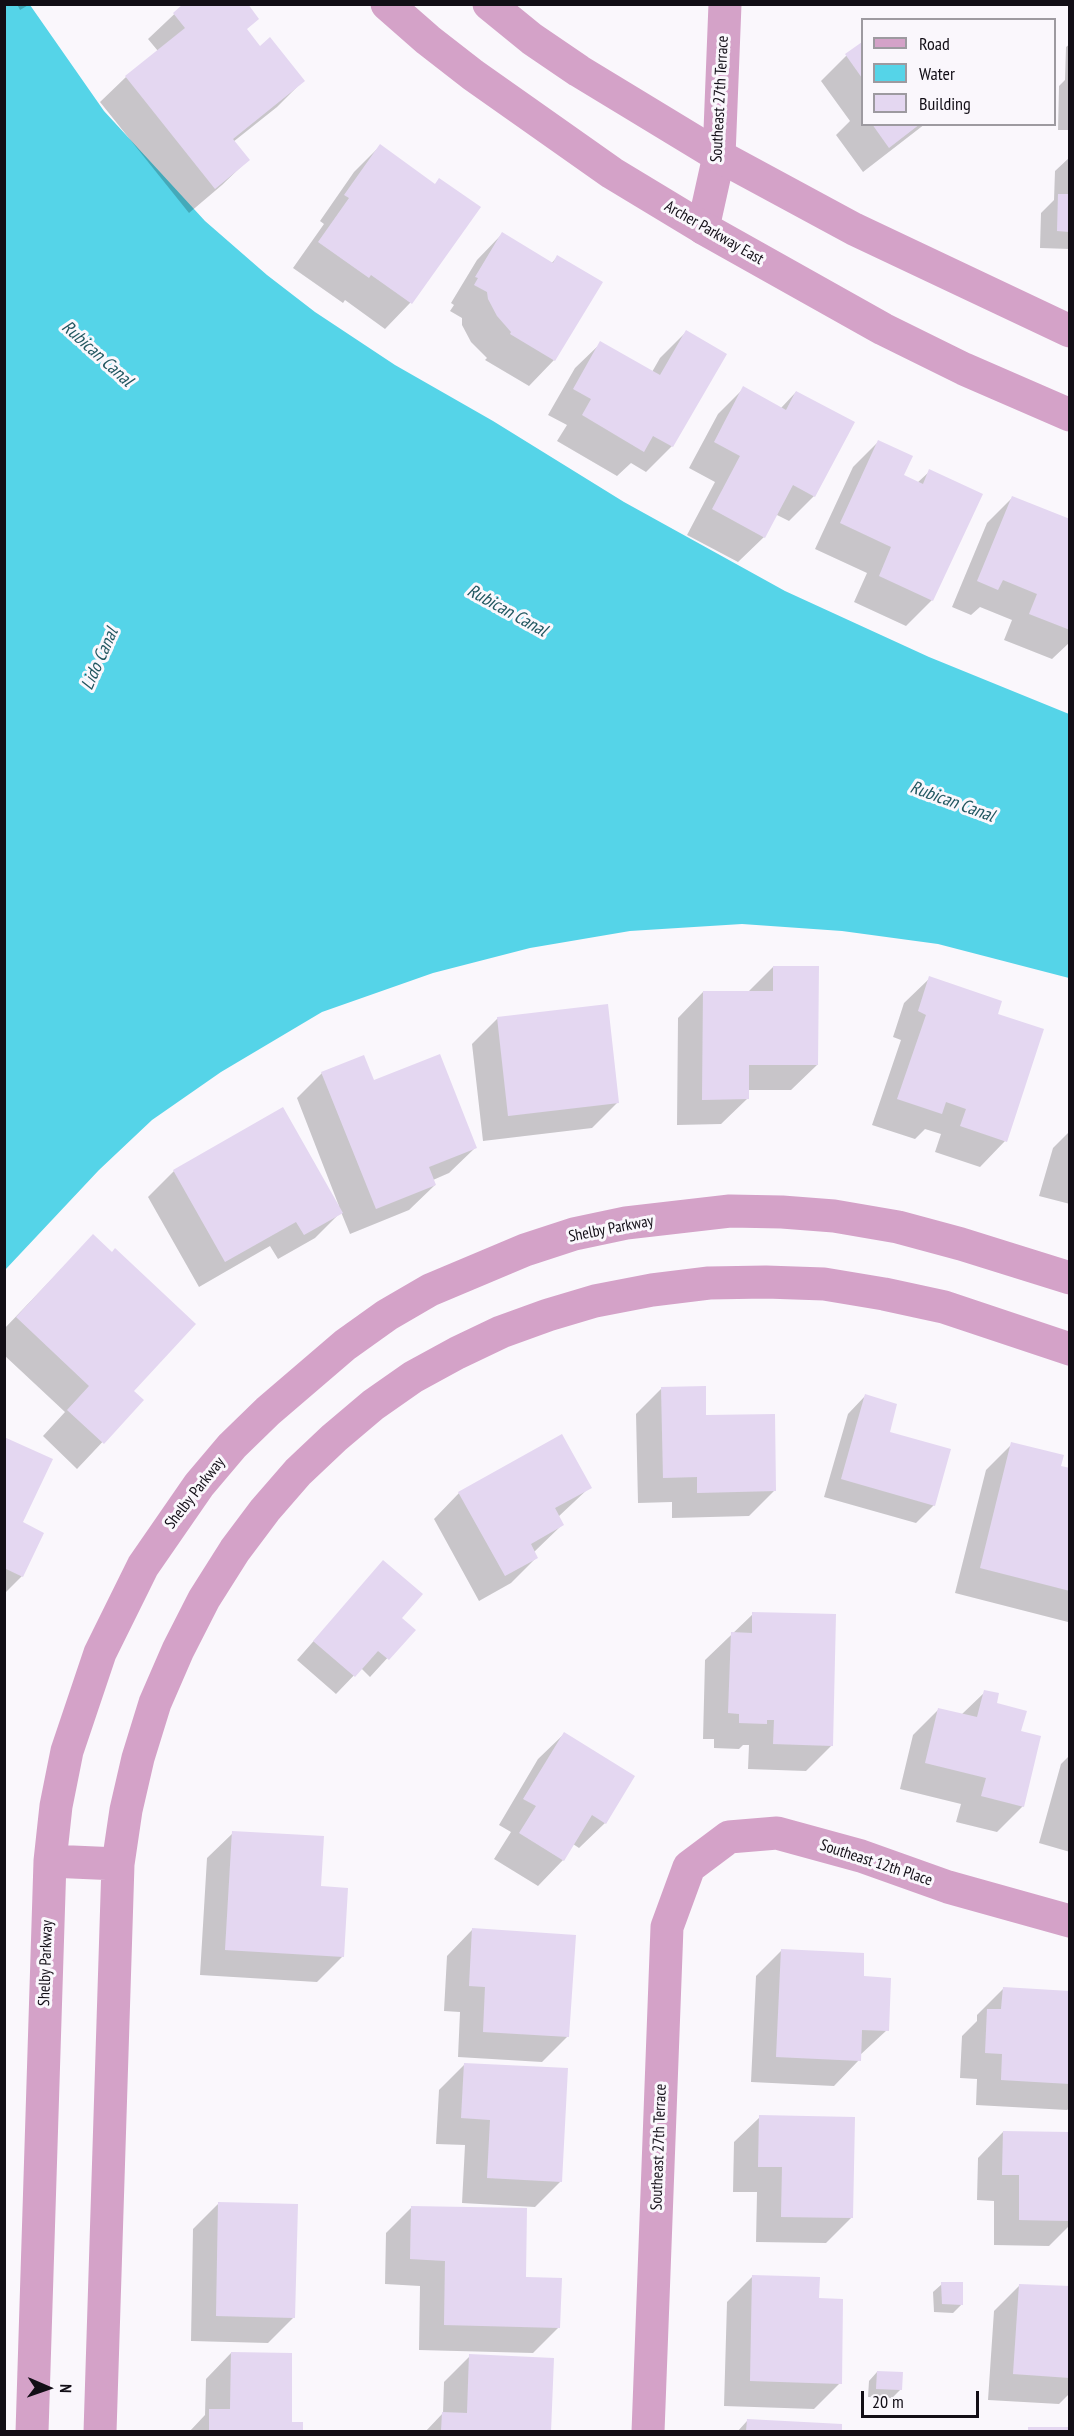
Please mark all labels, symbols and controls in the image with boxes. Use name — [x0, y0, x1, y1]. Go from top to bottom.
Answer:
legend — [861, 18, 1056, 126]
text: Road — [919, 32, 950, 55]
street label: Southeast 27th Terrace — [707, 35, 733, 163]
text: Water — [919, 62, 955, 85]
text: Building — [919, 92, 971, 115]
street label: Archer Parkway East — [661, 197, 767, 269]
water label: Rubican Canal — [57, 317, 137, 391]
water label: Rubican Canal — [463, 580, 551, 642]
water label: Lido Canal — [77, 625, 123, 693]
water label: Rubican Canal — [907, 777, 997, 827]
street label: Shelby Parkway — [567, 1211, 655, 1247]
street label: Shelby Parkway — [161, 1453, 229, 1533]
street label: Southeast 12th Place — [817, 1836, 935, 1890]
street label: Shelby Parkway — [35, 1920, 57, 2006]
street label: Southeast 27th Terrace — [647, 2083, 671, 2211]
north arrow — [18, 2358, 78, 2418]
scale bar — [864, 2379, 982, 2417]
text: N — [56, 2384, 76, 2393]
text: 20 m — [872, 2390, 904, 2413]

